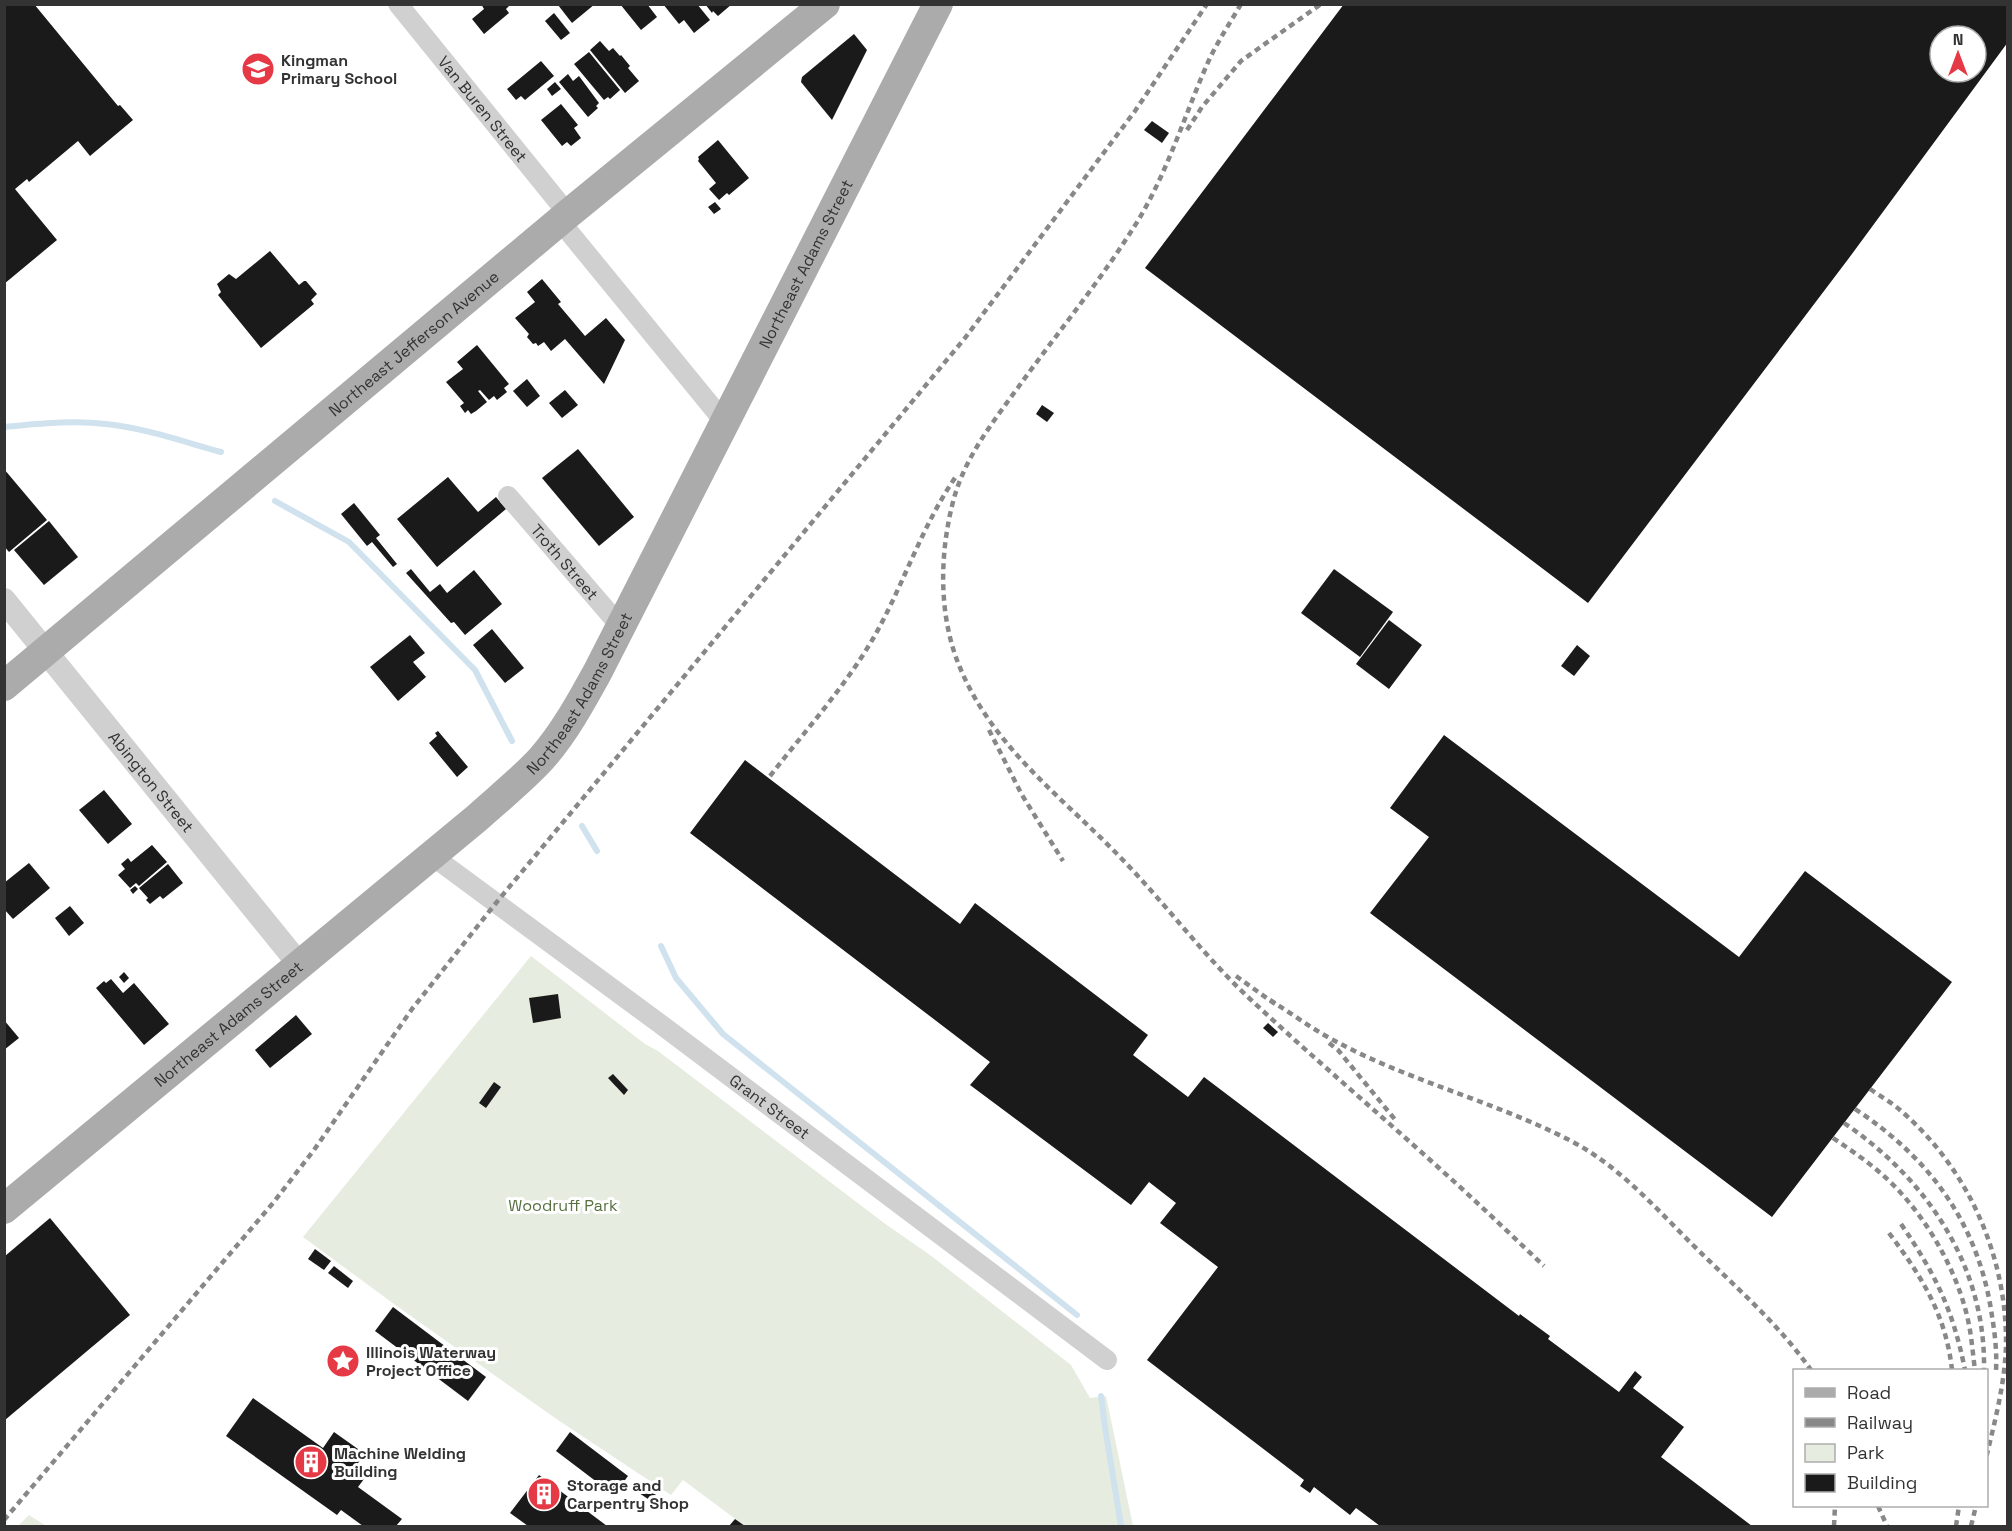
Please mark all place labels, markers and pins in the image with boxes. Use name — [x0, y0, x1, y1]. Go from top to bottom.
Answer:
place label: Kingman Primary School — [281, 50, 397, 89]
school or university icon: Kingman Primary School — [240, 51, 276, 87]
place label: Illinois Waterway Project Office — [366, 1342, 496, 1381]
place icon: Illinois Waterway Project Office — [325, 1343, 361, 1379]
place label: Machine Welding Building — [334, 1443, 466, 1482]
building icon: Machine Welding Building — [293, 1444, 329, 1480]
place label: Storage and Carpentry Shop — [567, 1475, 689, 1514]
building icon: Storage and Carpentry Shop — [526, 1476, 562, 1512]

